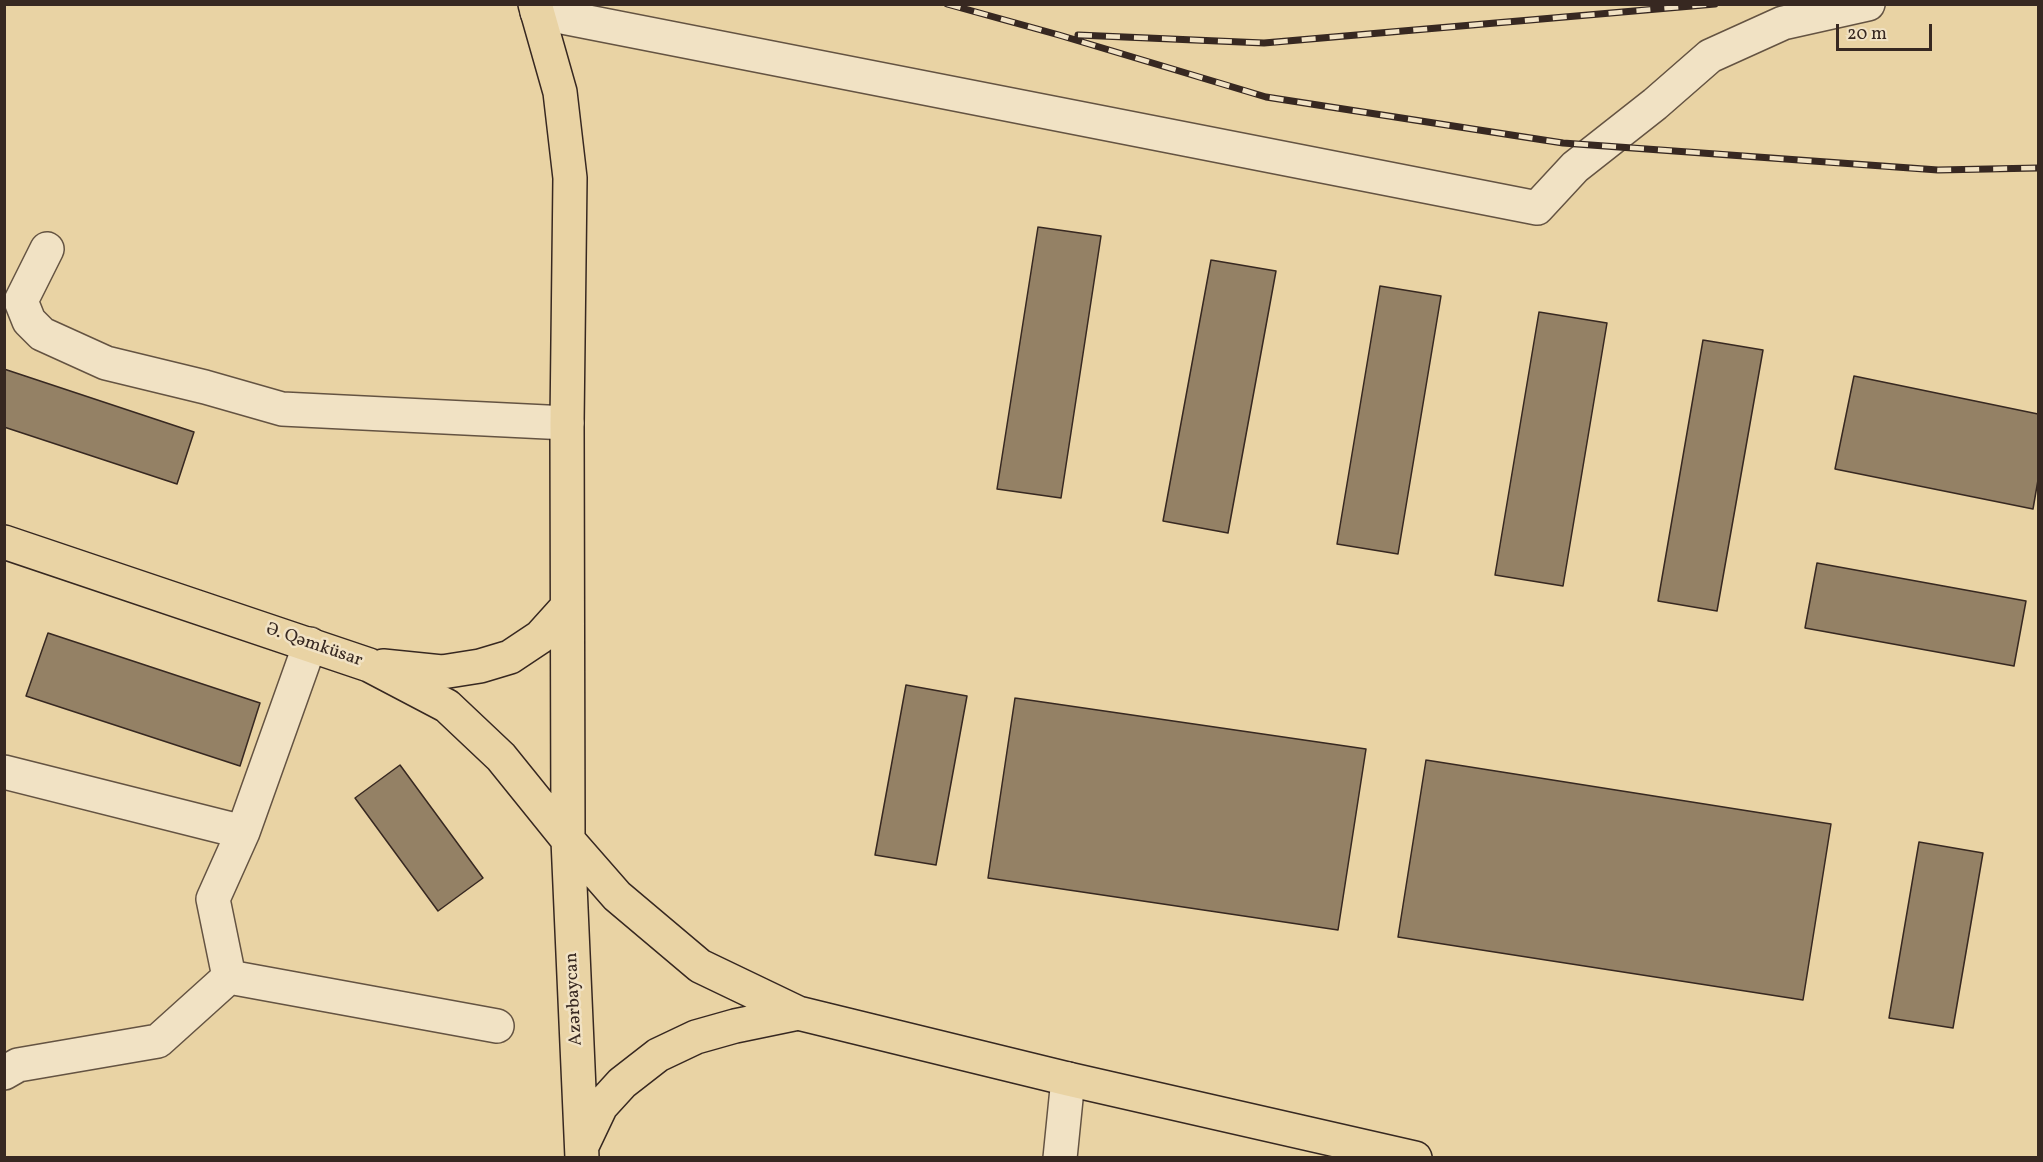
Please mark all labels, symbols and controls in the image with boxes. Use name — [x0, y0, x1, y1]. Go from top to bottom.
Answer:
scale bar — [1839, 12, 1935, 50]
text: 20 m — [1847, 22, 1887, 47]
street label: Ə. Qəmküsar — [263, 619, 365, 673]
street label: Azərbaycan — [562, 952, 588, 1046]

